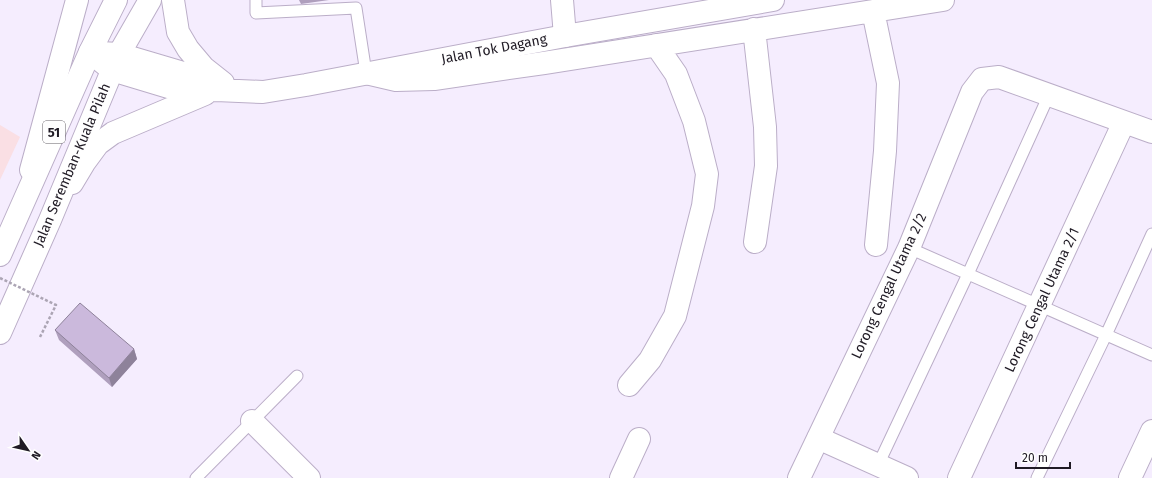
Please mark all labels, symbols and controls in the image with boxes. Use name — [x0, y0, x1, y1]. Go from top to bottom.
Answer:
street label: Jalan Tok Dagang — [440, 30, 549, 68]
street label: Jalan Seremban-Kuala Pilah — [30, 81, 114, 249]
road number: 51 — [43, 121, 65, 143]
street label: Lorong Cengal Utama 2/2 — [848, 210, 930, 361]
street label: Lorong Cengal Utama 2/1 — [1001, 225, 1083, 375]
north arrow — [8, 430, 48, 470]
scale bar — [1016, 444, 1070, 470]
text: N — [28, 449, 43, 462]
text: 20 m — [1022, 451, 1048, 465]

